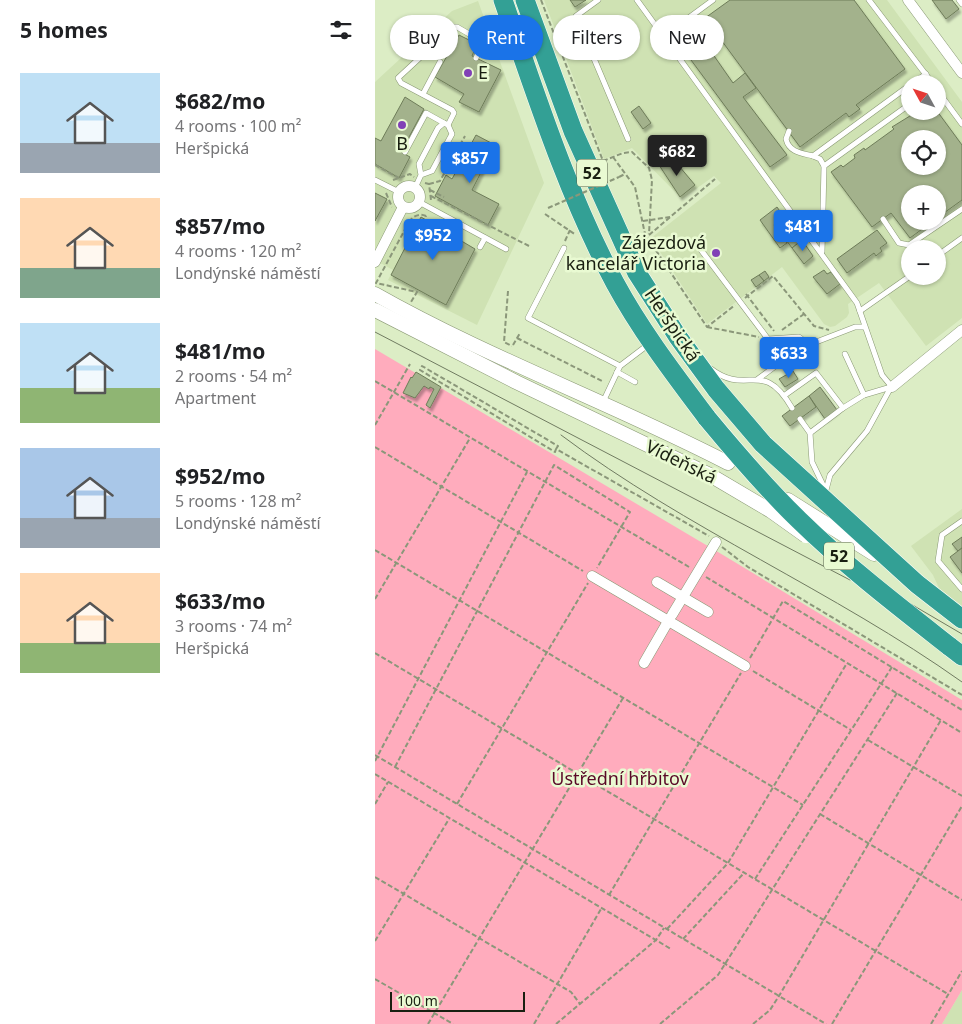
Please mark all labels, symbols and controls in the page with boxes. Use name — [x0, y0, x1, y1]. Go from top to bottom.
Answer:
chip: Buy — [390, 15, 458, 60]
chip: Rent — [468, 15, 543, 60]
chip: Filters — [553, 15, 640, 60]
chip: New — [650, 15, 724, 60]
text: 5 homes — [20, 16, 108, 44]
icon: filters — [327, 16, 355, 44]
place label: E — [478, 60, 488, 84]
marker: E — [462, 67, 474, 79]
north arrow — [901, 75, 946, 120]
map controls — [901, 75, 946, 285]
text: $682/mo — [175, 87, 265, 115]
icon: home — [60, 93, 120, 153]
text: 4 rooms · 100 m² — [175, 115, 301, 137]
marker: B — [396, 119, 408, 131]
button: locate — [901, 130, 946, 175]
place label: B — [396, 131, 408, 155]
pin: $682 — [647, 134, 707, 177]
text: Heršpická — [175, 137, 249, 159]
text: $682 — [659, 140, 695, 162]
pin: $857 — [440, 142, 500, 184]
text: $857 — [452, 147, 488, 169]
road number: 52 — [577, 160, 607, 187]
button: + — [901, 185, 946, 230]
pin: $481 — [773, 210, 833, 252]
text: $857/mo — [175, 212, 265, 240]
text: $481 — [785, 215, 821, 237]
icon: home — [60, 218, 120, 278]
pin: $952 — [403, 218, 463, 261]
text: $952 — [415, 224, 451, 246]
place label: Zájezdová kancelář Victoria — [566, 230, 706, 275]
text: 4 rooms · 120 m² — [175, 240, 301, 262]
button: − — [901, 240, 946, 285]
marker: Zájezdová kancelář Victoria — [710, 247, 722, 259]
text: Londýnské náměstí — [175, 262, 321, 284]
street label: Heršpická — [639, 283, 706, 366]
pin: $633 — [759, 336, 819, 379]
text: $481/mo — [175, 337, 265, 365]
text: $633 — [771, 342, 807, 364]
icon: home — [60, 343, 120, 403]
text: 2 rooms · 54 m² — [175, 365, 292, 387]
text: Apartment — [175, 387, 256, 409]
street label: Vídeňská — [642, 434, 721, 489]
text: $952/mo — [175, 462, 265, 490]
icon: home — [60, 468, 120, 528]
text: 5 rooms · 128 m² — [175, 490, 301, 512]
text: Londýnské náměstí — [175, 512, 321, 534]
road number: 52 — [824, 542, 854, 570]
text: $633/mo — [175, 587, 265, 615]
icon: home — [60, 593, 120, 653]
text: 3 rooms · 74 m² — [175, 615, 292, 637]
text: Heršpická — [175, 637, 249, 659]
park label: Ústřední hřbitov — [551, 766, 690, 790]
scale bar — [390, 989, 525, 1012]
text: 100 m — [397, 991, 438, 1010]

